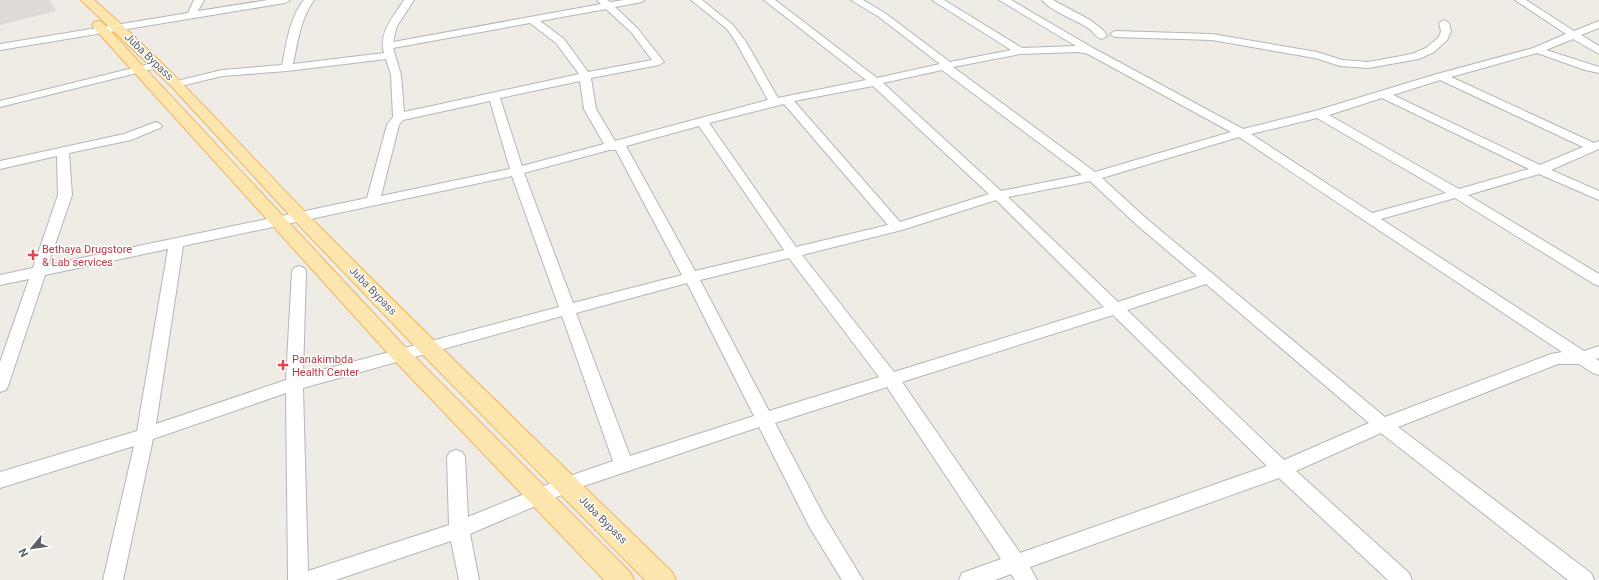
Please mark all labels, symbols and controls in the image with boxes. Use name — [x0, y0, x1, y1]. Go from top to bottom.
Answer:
street label: Juba Bypass — [122, 31, 176, 84]
place label: Bethaya Drugstore & Lab services — [42, 243, 132, 269]
marker: Bethaya Drugstore & Lab services — [27, 249, 39, 261]
street label: Juba Bypass — [347, 264, 400, 318]
place label: Panakimbda Health Center — [292, 353, 359, 379]
marker: Panakimbda Health Center — [277, 359, 289, 371]
street label: Juba Bypass — [576, 493, 630, 547]
north arrow — [12, 528, 52, 568]
text: N — [16, 546, 31, 559]

